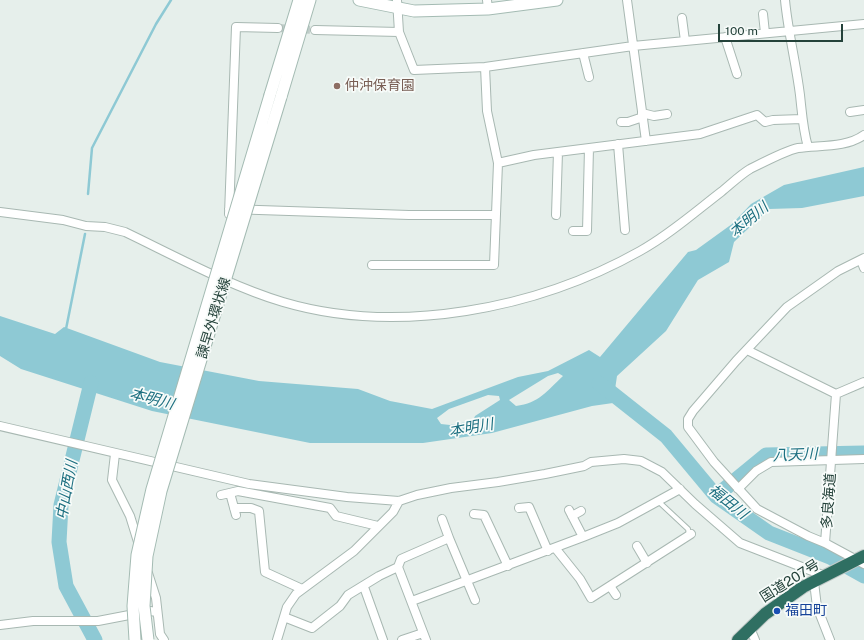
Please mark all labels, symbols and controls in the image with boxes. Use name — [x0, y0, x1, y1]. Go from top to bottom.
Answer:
scale bar — [720, 16, 845, 42]
text: 100 m — [725, 24, 758, 38]
place label: 仲沖保育園 — [345, 78, 415, 94]
marker: 仲沖保育園 — [332, 81, 342, 91]
water label: 本明川 — [726, 199, 772, 241]
street label: 諫早外環状線 — [194, 275, 234, 361]
water label: 本明川 — [128, 384, 176, 414]
water label: 本明川 — [447, 415, 495, 441]
water label: 八天川 — [772, 445, 818, 465]
water label: 中山西川 — [53, 459, 81, 521]
street label: 多良海道 — [819, 472, 839, 530]
water label: 福田川 — [705, 481, 751, 523]
street label: 国道207号 — [757, 556, 823, 606]
place label: 福田町 — [785, 603, 827, 619]
marker: 福田町 — [772, 606, 782, 616]

